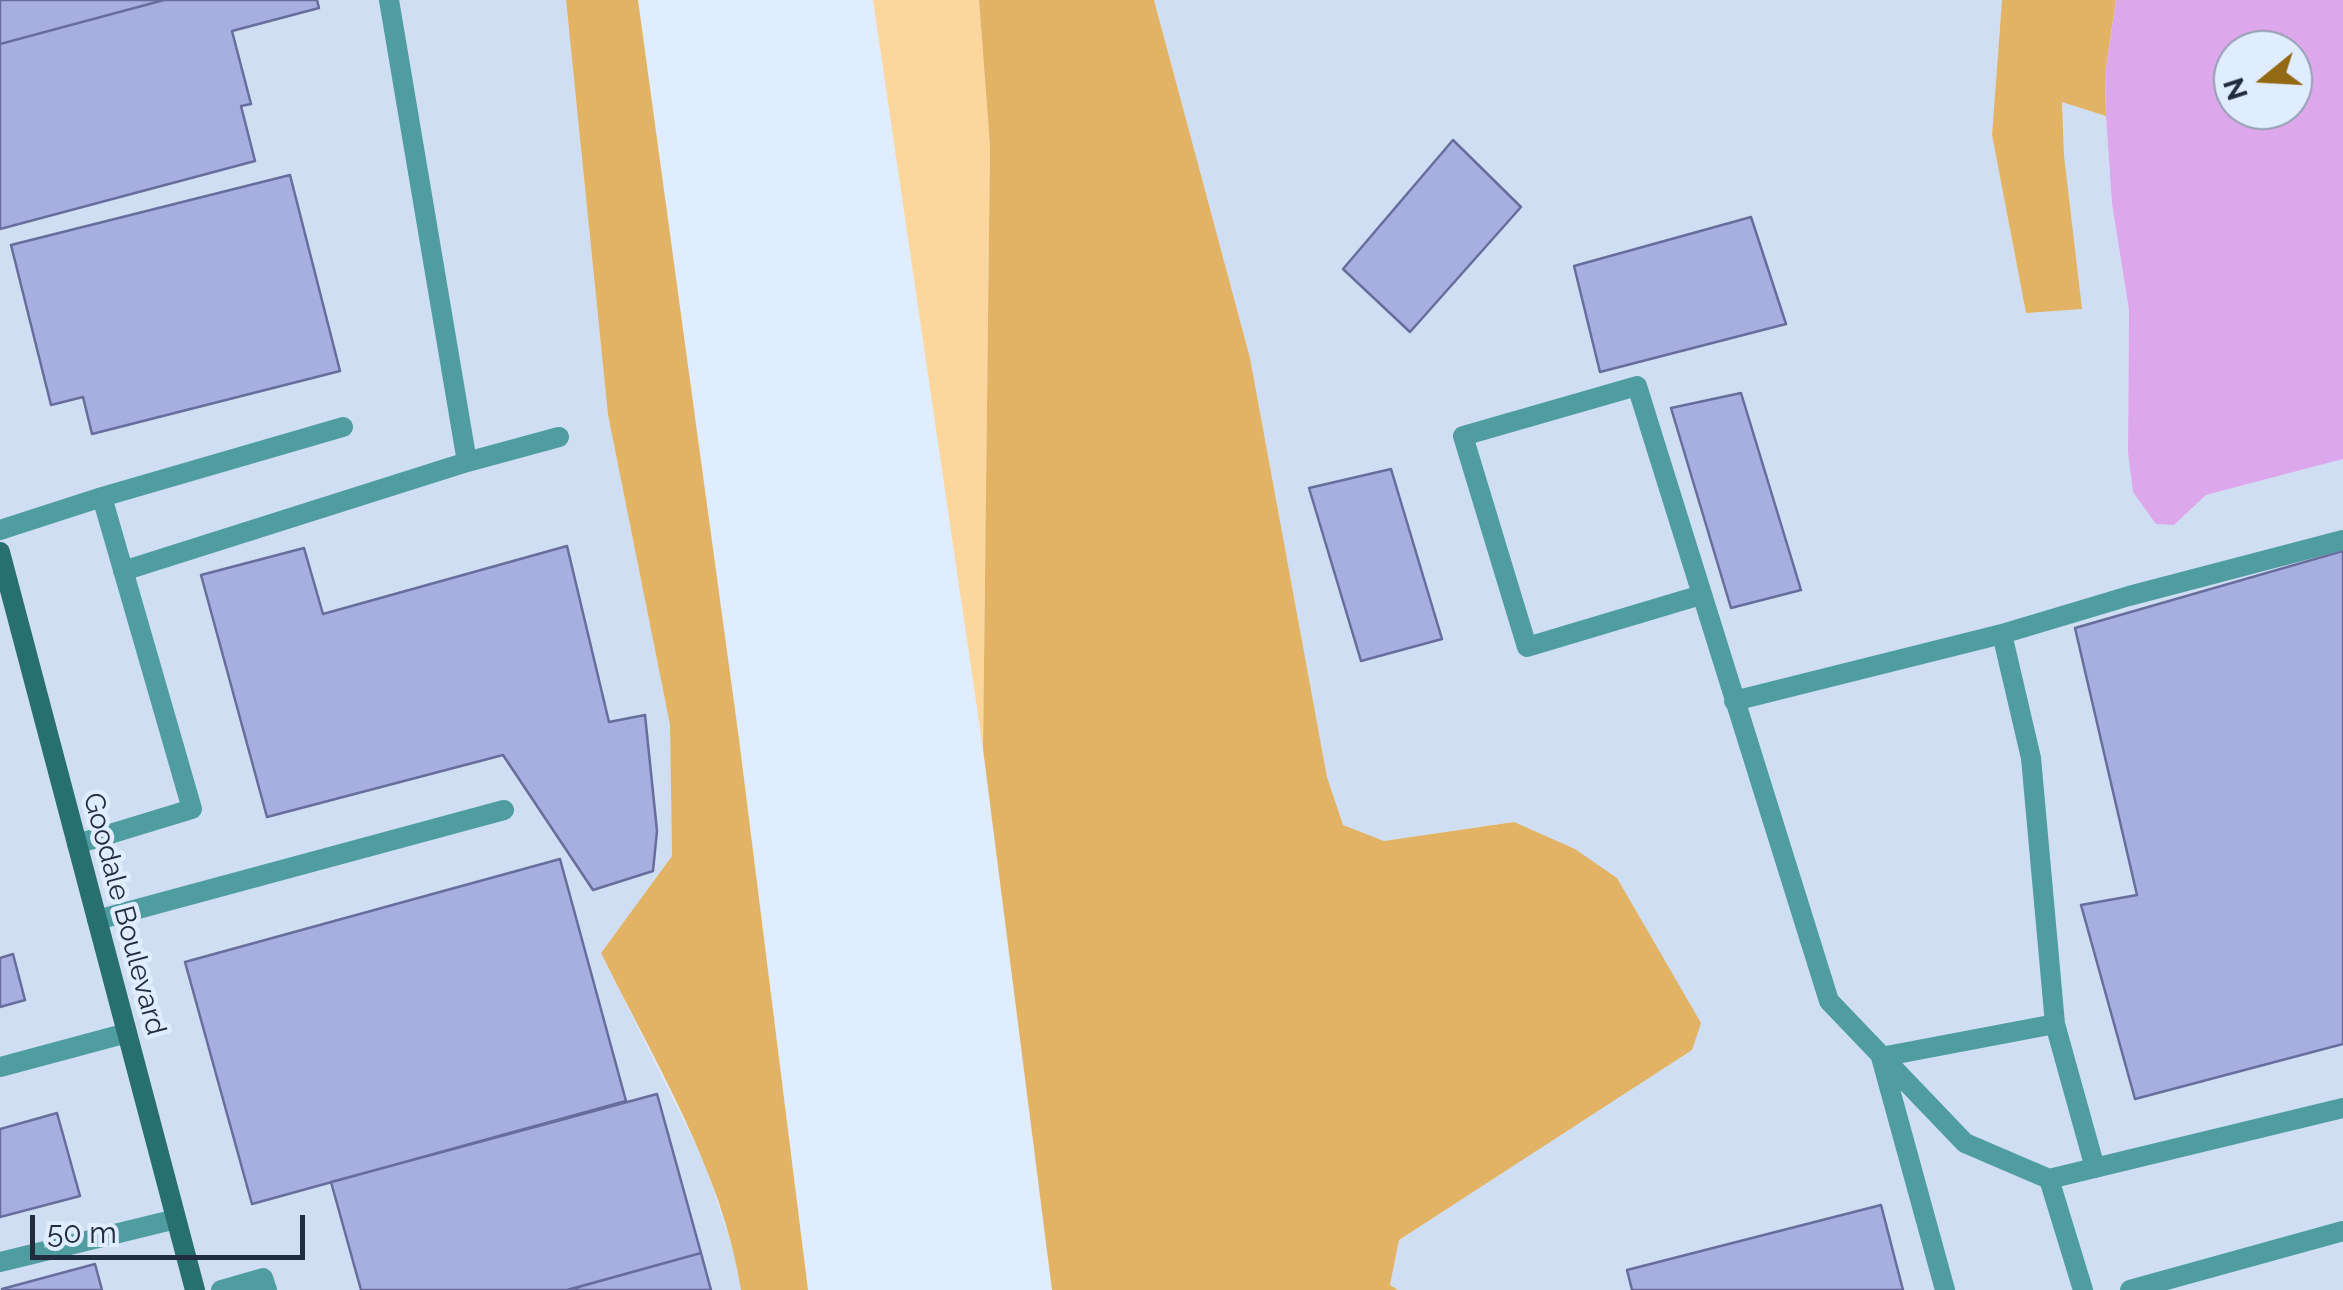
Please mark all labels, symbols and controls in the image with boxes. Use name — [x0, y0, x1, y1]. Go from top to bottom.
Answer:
north arrow — [2213, 30, 2313, 130]
text: N — [2217, 74, 2255, 104]
street label: Goodale Boulevard — [75, 789, 173, 1039]
scale bar — [35, 1195, 310, 1257]
text: 50 m — [47, 1215, 117, 1250]

